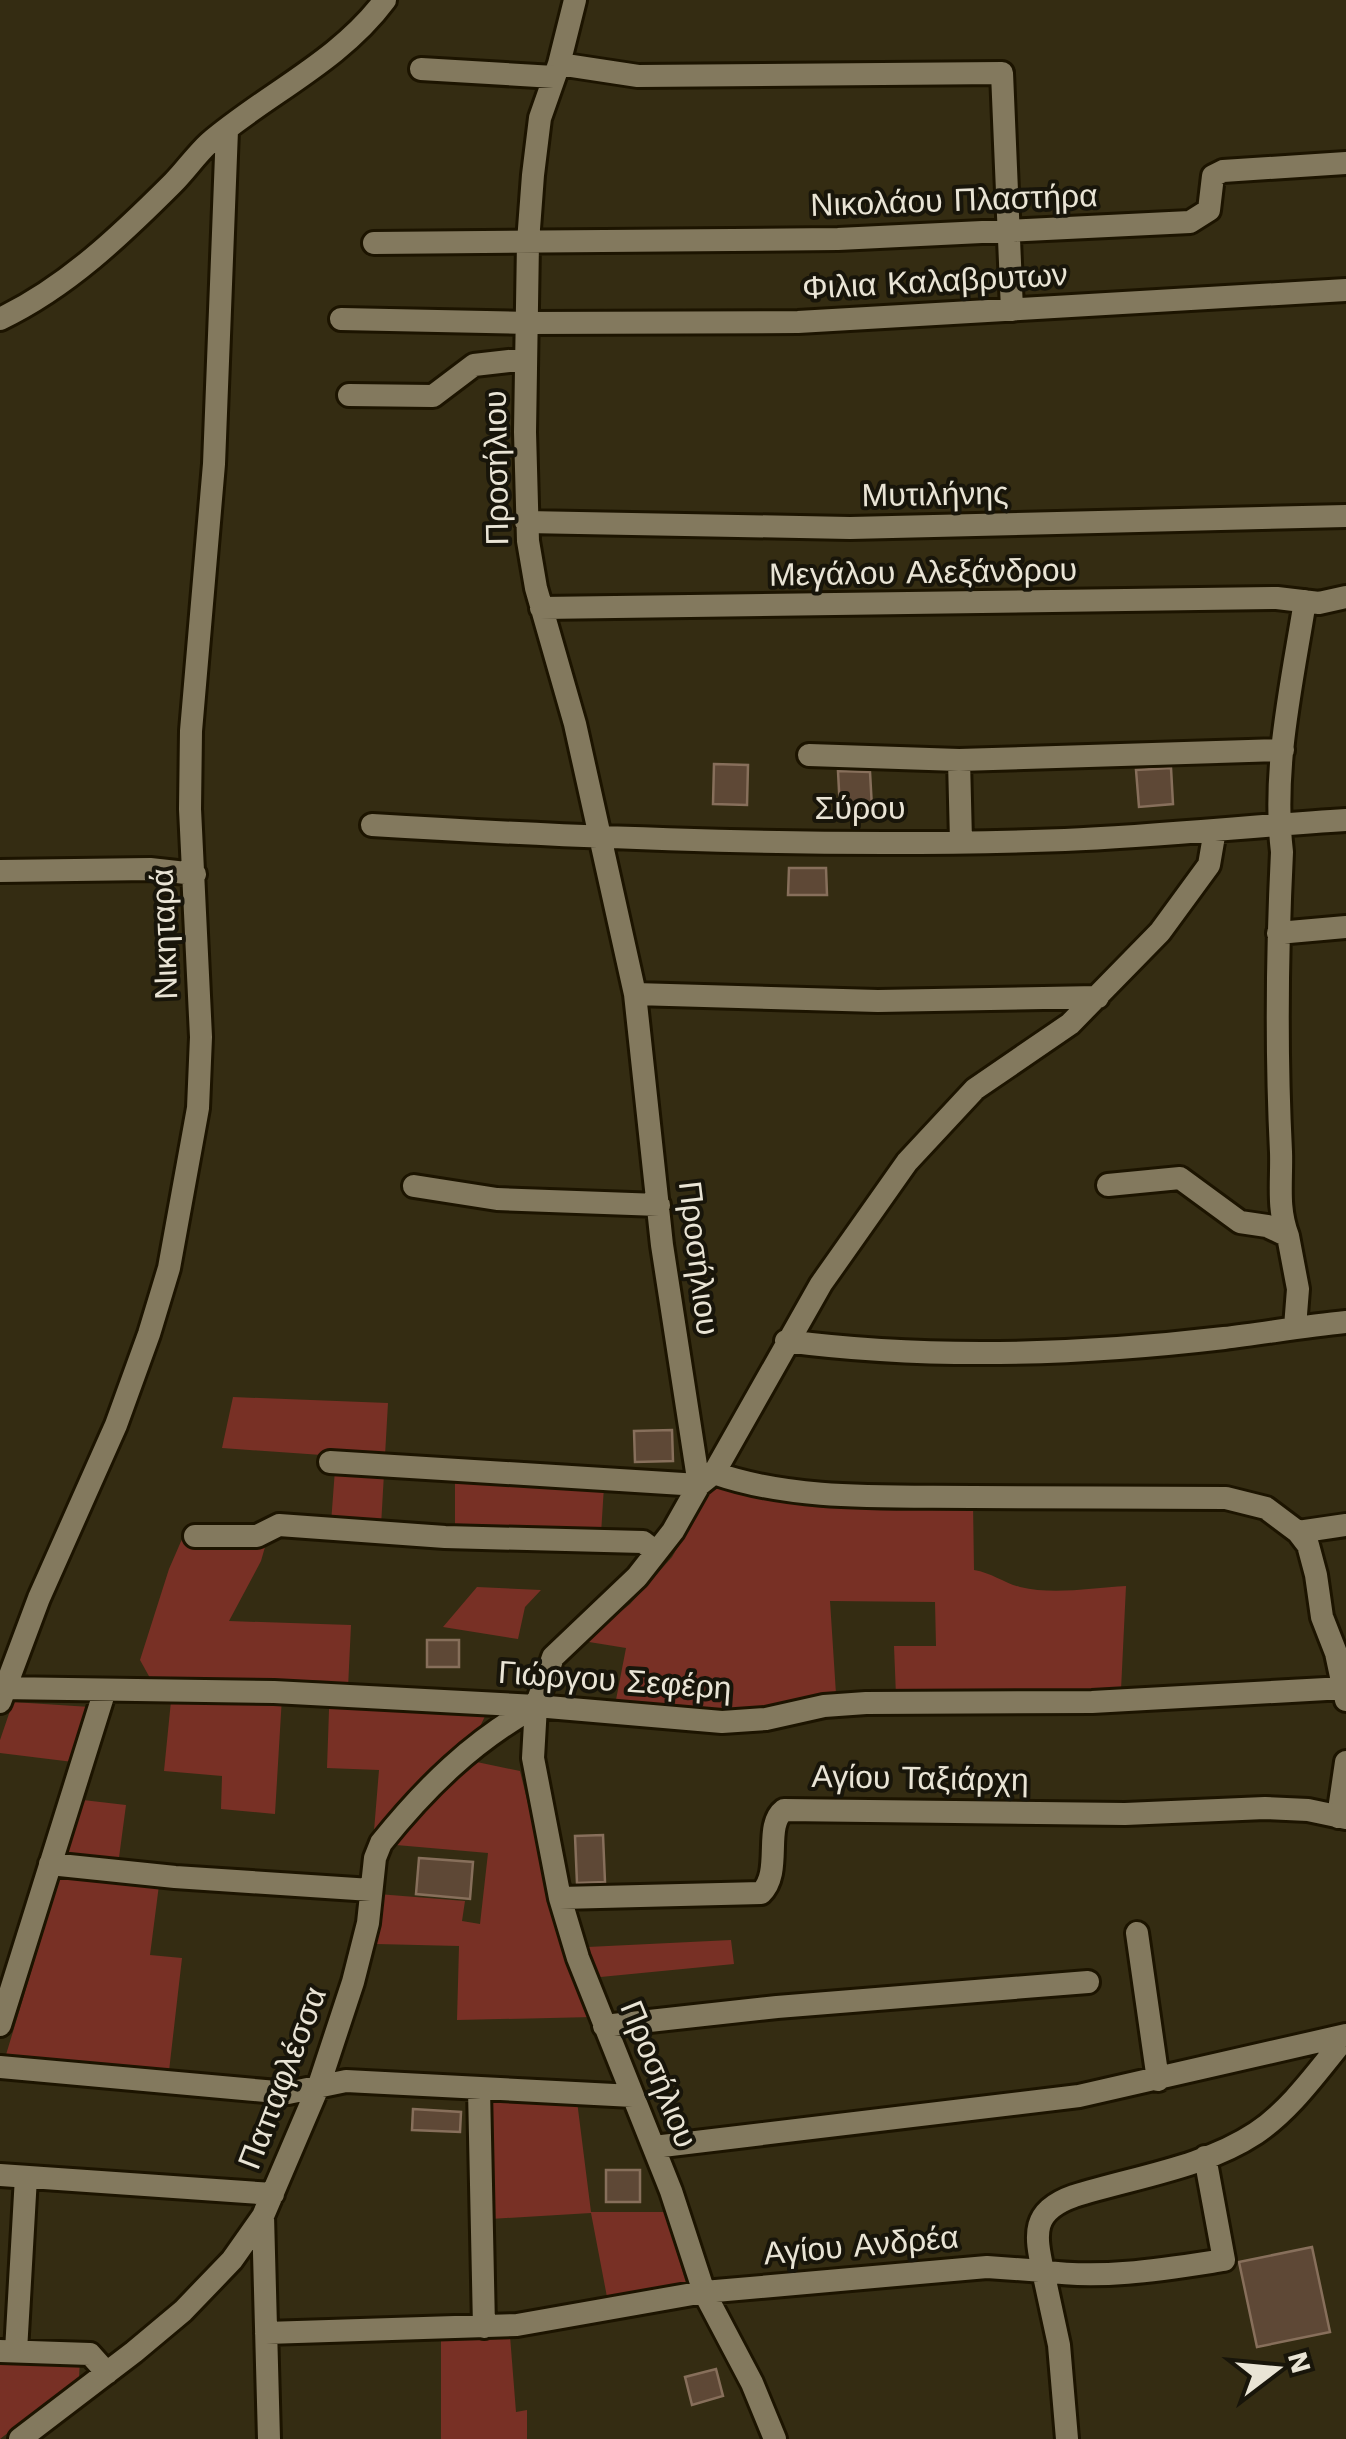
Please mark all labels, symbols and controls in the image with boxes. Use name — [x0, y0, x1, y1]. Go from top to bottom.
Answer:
street label: Νικολάου Πλαστήρα — [810, 176, 1098, 224]
street label: Φιλια Καλαβρυτων — [801, 255, 1069, 307]
street label: Προσήλιου — [476, 390, 516, 546]
street label: Μυτιλήνης — [861, 474, 1009, 514]
street label: Μεγάλου Αλεξάνδρου — [769, 550, 1077, 594]
street label: Σύρου — [815, 789, 905, 827]
street label: Νικηταρά — [143, 868, 185, 1000]
street label: Προσήλιου — [671, 1179, 727, 1337]
street label: Γιώργου Σεφέρη — [497, 1653, 733, 1707]
street label: Αγίου Ταξιάρχη — [811, 1757, 1029, 1799]
street label: Παπαφλέσσα — [230, 1982, 334, 2174]
street label: Προσήλιου — [612, 1995, 706, 2153]
street label: Αγίου Ανδρέα — [762, 2218, 960, 2272]
north arrow — [1226, 2319, 1326, 2419]
text: N — [1281, 2348, 1318, 2377]

